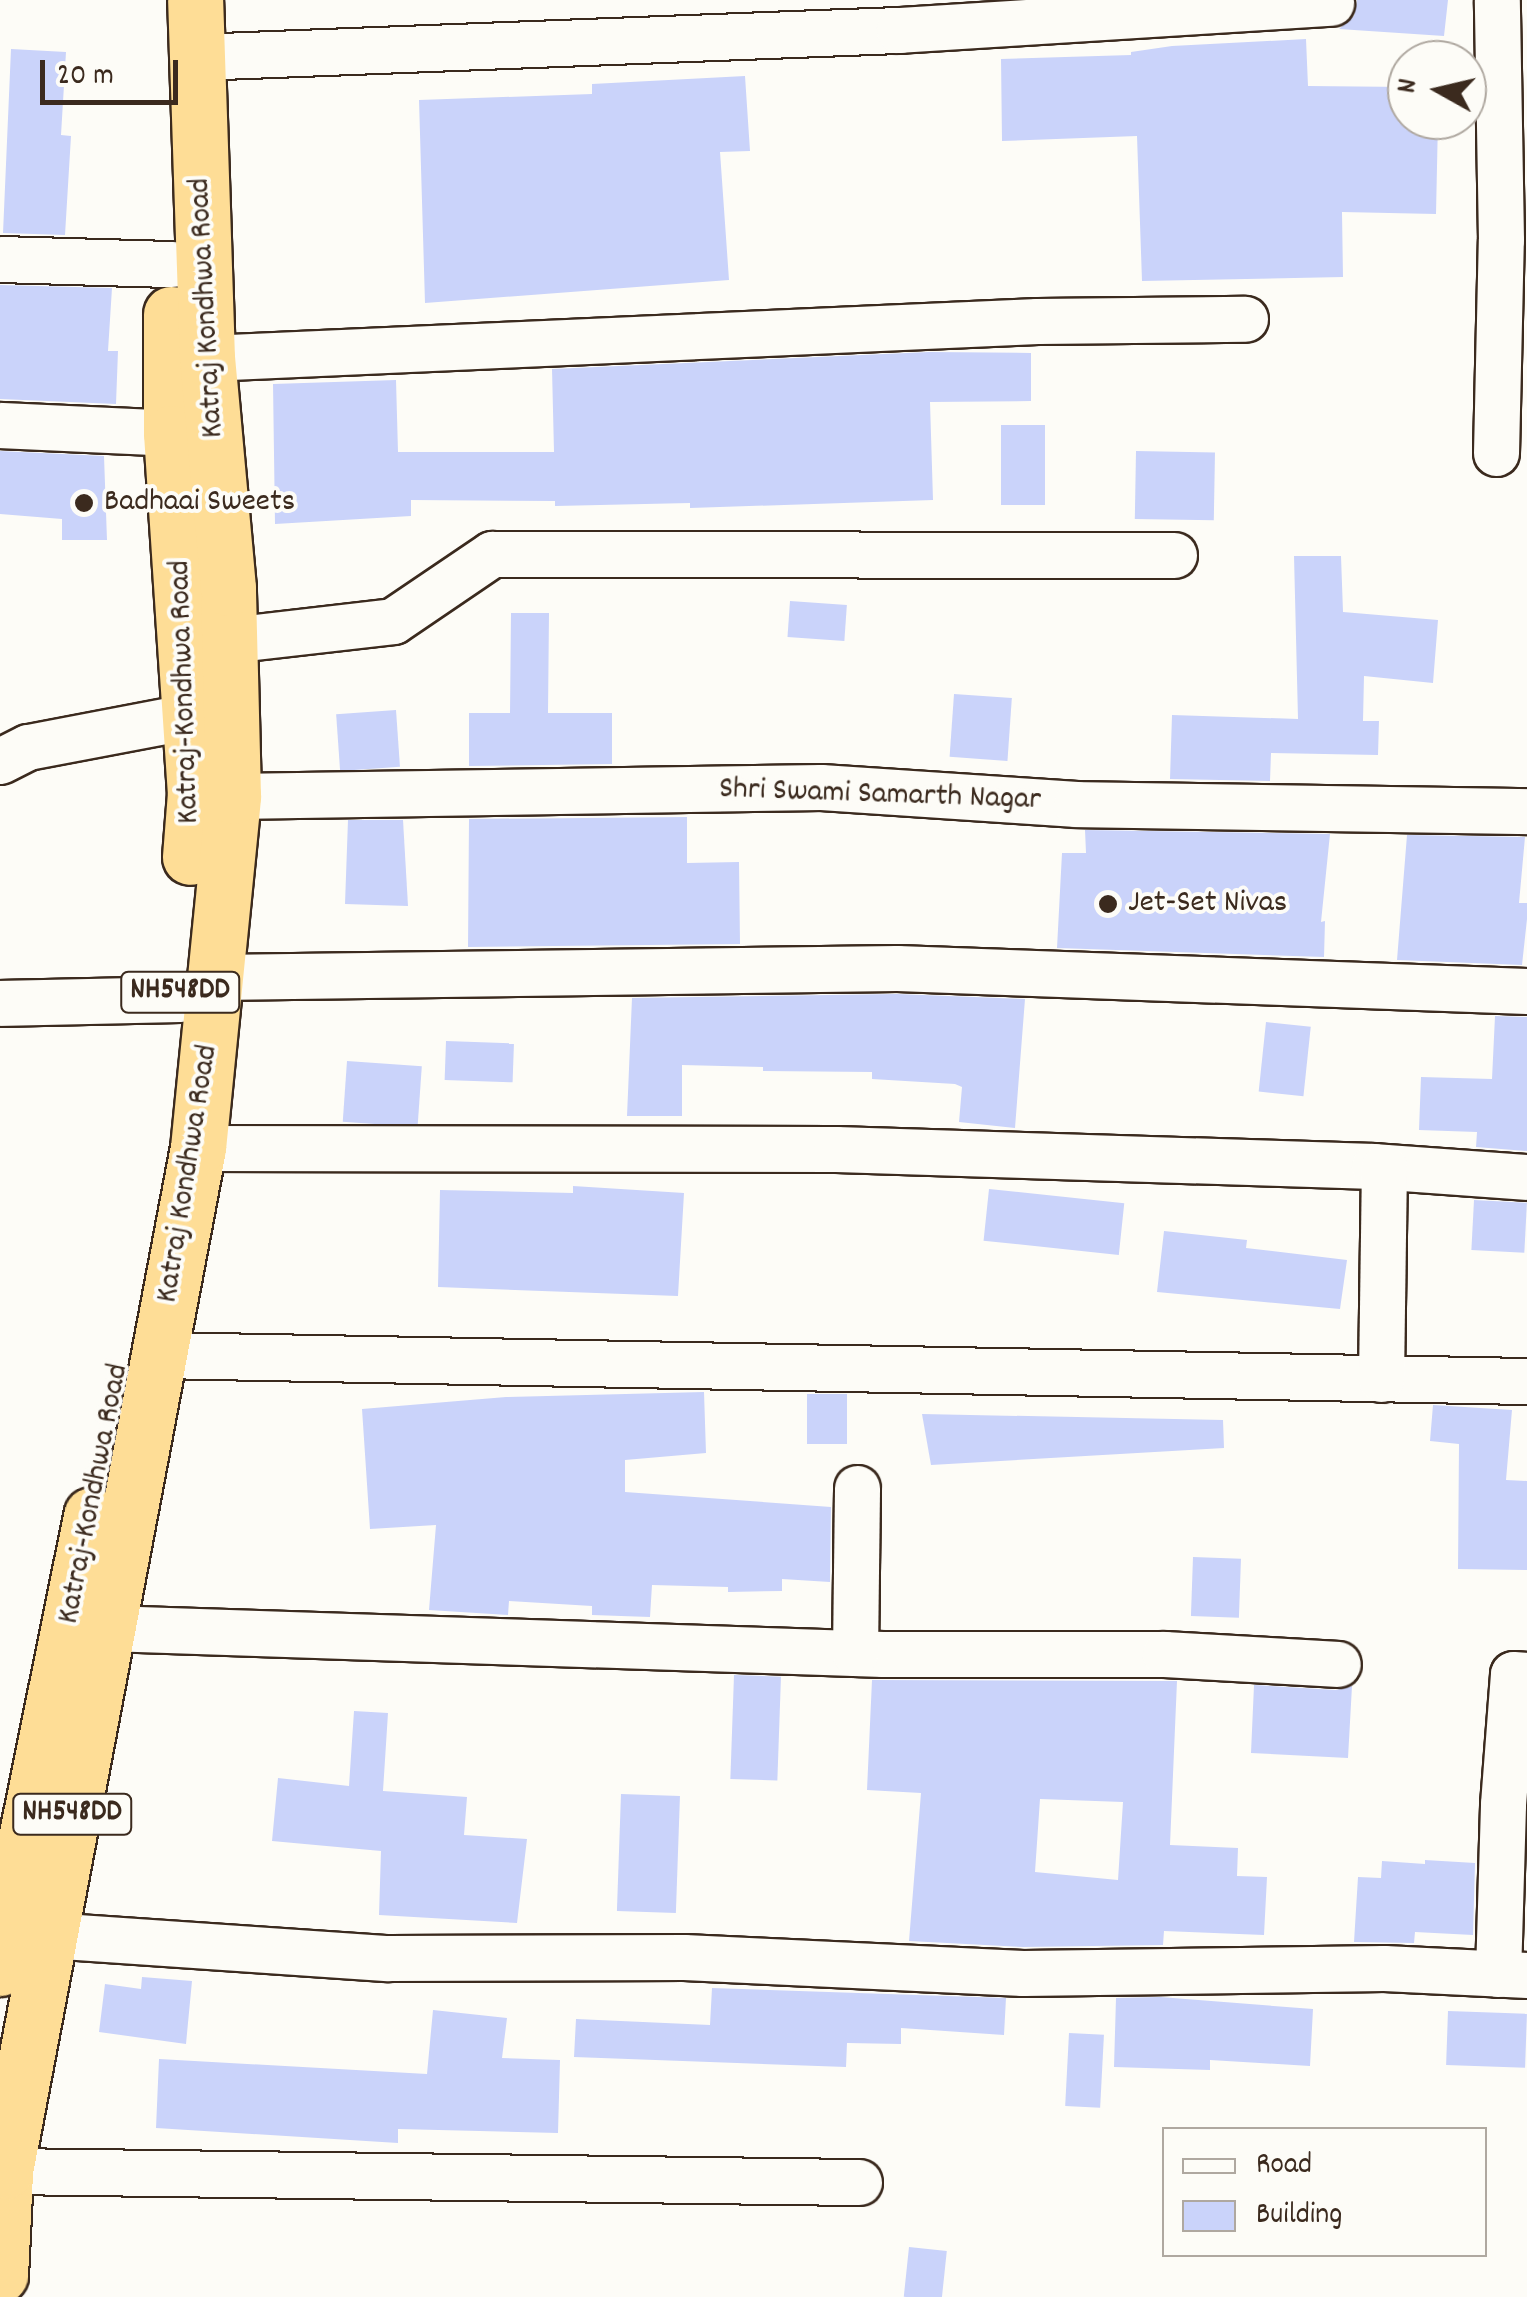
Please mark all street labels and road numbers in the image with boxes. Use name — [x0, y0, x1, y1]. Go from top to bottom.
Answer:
street label: Katraj Kondhwa Road — [182, 177, 234, 439]
street label: Katraj-Kondhwa Road — [162, 559, 210, 825]
street label: Shri Swami Samarth Nagar — [718, 771, 1042, 821]
road number: NH548DD — [120, 967, 240, 1017]
street label: Katraj Kondhwa Road — [150, 1042, 228, 1306]
street label: Katraj-Kondhwa Road — [51, 1361, 139, 1627]
road number: NH548DD — [12, 1789, 132, 1839]

